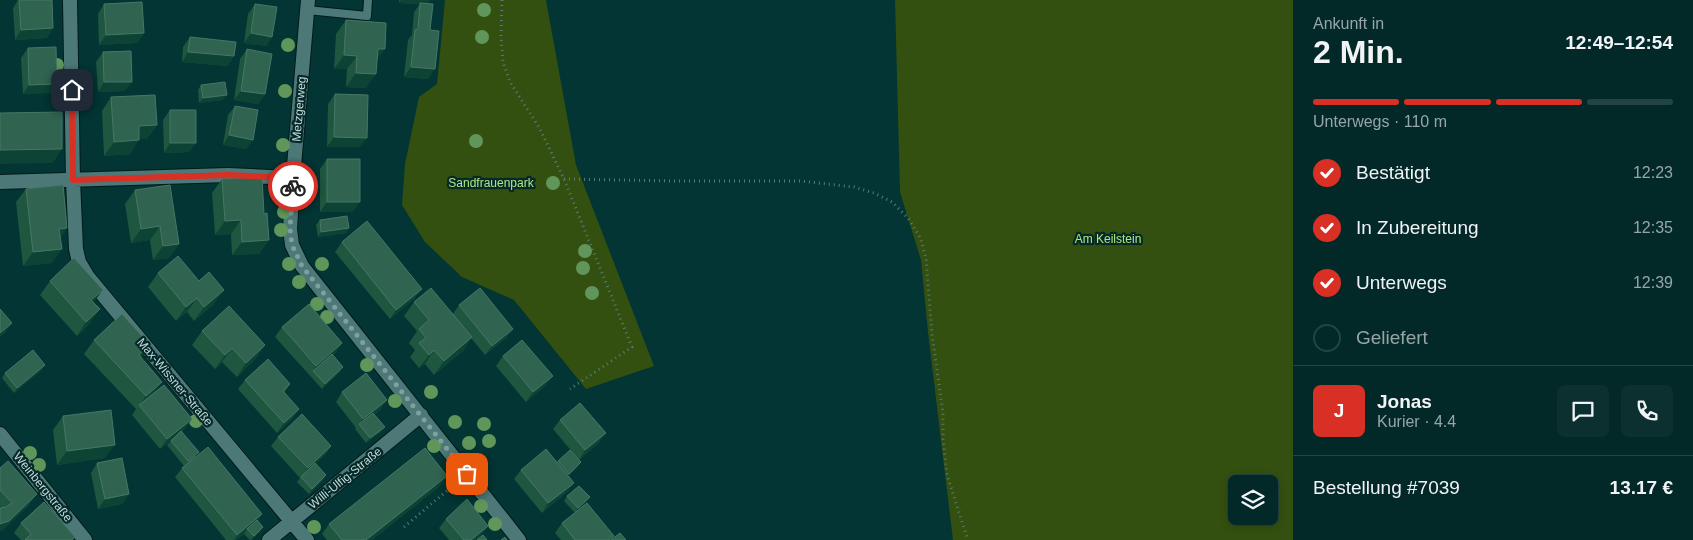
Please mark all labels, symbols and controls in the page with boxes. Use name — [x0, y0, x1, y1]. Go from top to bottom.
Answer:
text: Ankunft in — [1313, 15, 1384, 32]
text: 12:49–12:54 — [1565, 32, 1673, 53]
text: 2 Min. — [1313, 34, 1404, 70]
pin — [51, 69, 93, 111]
icon: home — [58, 76, 86, 104]
street label: Metzgerweg — [289, 76, 309, 142]
text: Unterwegs · 110 m — [1313, 113, 1447, 130]
icon: check — [1313, 159, 1341, 187]
courier — [268, 161, 318, 211]
text: Bestätigt — [1356, 162, 1430, 183]
text: 12:23 — [1633, 164, 1673, 181]
icon: bike — [279, 172, 307, 200]
park label: Sandfrauenpark — [448, 176, 535, 190]
icon: check — [1313, 214, 1341, 242]
text: In Zubereitung — [1356, 217, 1479, 238]
text: 12:35 — [1633, 219, 1673, 236]
park label: Am Keilstein — [1075, 232, 1141, 246]
icon: check — [1313, 269, 1341, 297]
text: Unterwegs — [1356, 272, 1447, 293]
text: 12:39 — [1633, 274, 1673, 291]
text: Geliefert — [1356, 327, 1428, 348]
street label: Max-Wissner-Straße — [134, 335, 216, 429]
button: chat — [1557, 385, 1609, 437]
button: phone — [1621, 385, 1673, 437]
text: Jonas — [1377, 391, 1432, 412]
text: J — [1334, 400, 1344, 421]
text: Kurier · 4.4 — [1377, 413, 1456, 430]
street label: Willi-Ulfig-Straße — [306, 444, 385, 512]
street label: Weinbergstraße — [11, 450, 75, 525]
pin — [446, 453, 488, 495]
icon: bag — [453, 460, 481, 488]
map controls — [1228, 475, 1278, 525]
button: layers — [1228, 475, 1278, 525]
text: Bestellung #7039 — [1313, 477, 1460, 498]
text: 13.17 € — [1610, 477, 1673, 498]

